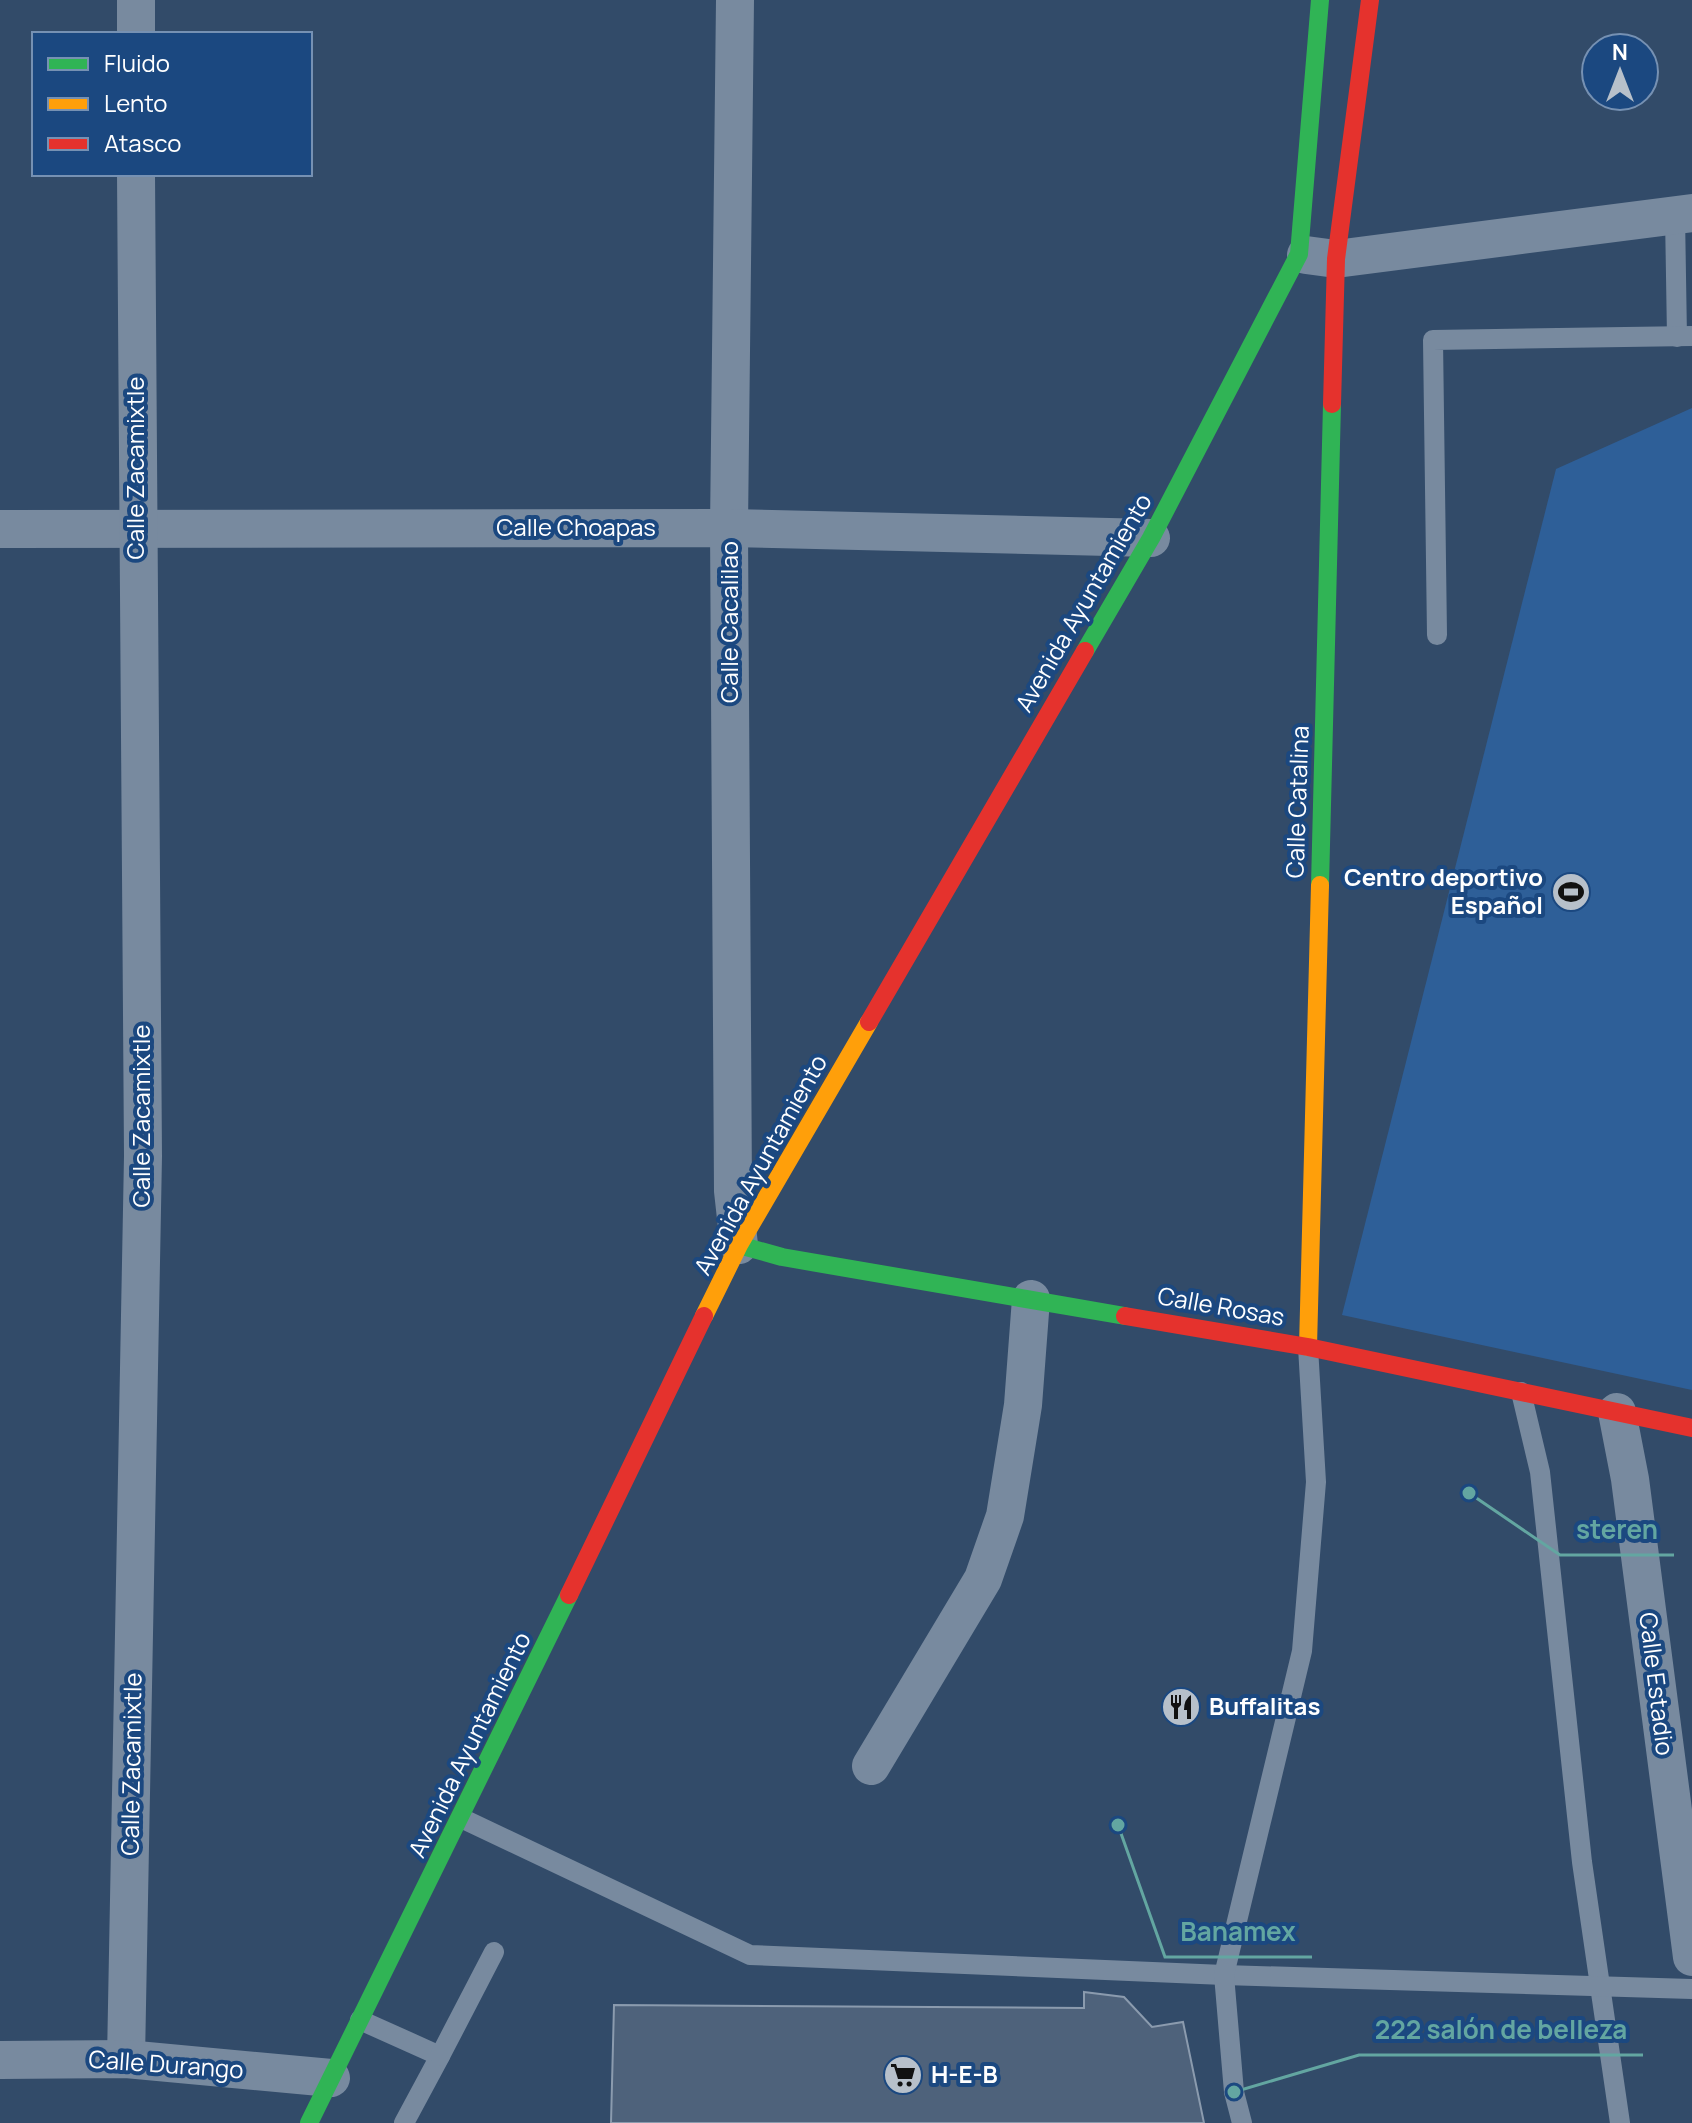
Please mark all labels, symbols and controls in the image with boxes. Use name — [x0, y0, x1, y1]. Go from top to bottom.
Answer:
legend — [32, 32, 312, 176]
north arrow — [1580, 32, 1660, 112]
text: N — [1612, 37, 1628, 67]
text: Fluido — [104, 46, 170, 79]
text: Lento — [104, 86, 168, 119]
text: Atasco — [104, 126, 181, 159]
street label: Calle Zacamixtle — [118, 377, 151, 560]
street label: Avenida Ayuntamiento — [1007, 487, 1159, 718]
street label: Calle Choapas — [496, 510, 656, 543]
street label: Calle Cacalilao — [712, 541, 745, 703]
street label: Calle Catalina — [1277, 725, 1316, 879]
place label: Centro deportivo Español — [1344, 860, 1543, 921]
sports icon: Centro deportivo Español — [1550, 871, 1592, 913]
street label: Calle Zacamixtle — [124, 1025, 157, 1208]
street label: Avenida Ayuntamiento — [685, 1048, 834, 1280]
street label: Calle Rosas — [1155, 1278, 1287, 1333]
callout: steren — [1560, 1505, 1674, 1555]
text: steren — [1576, 1511, 1658, 1547]
street label: Calle Estadio — [1632, 1610, 1683, 1757]
street label: Avenida Ayuntamiento — [400, 1626, 538, 1863]
street label: Calle Zacamixtle — [112, 1672, 149, 1856]
restaurant icon: Buffalitas — [1160, 1686, 1202, 1728]
place label: Buffalitas — [1209, 1689, 1320, 1722]
callout: Banamex — [1165, 1907, 1312, 1957]
text: Banamex — [1180, 1913, 1296, 1949]
callout: 222 salón de belleza — [1359, 2005, 1643, 2055]
text: 222 salón de belleza — [1375, 2011, 1627, 2047]
street label: Calle Durango — [88, 2042, 245, 2085]
supermarket icon: H-E-B — [882, 2054, 924, 2096]
place label: H-E-B — [931, 2057, 998, 2090]

